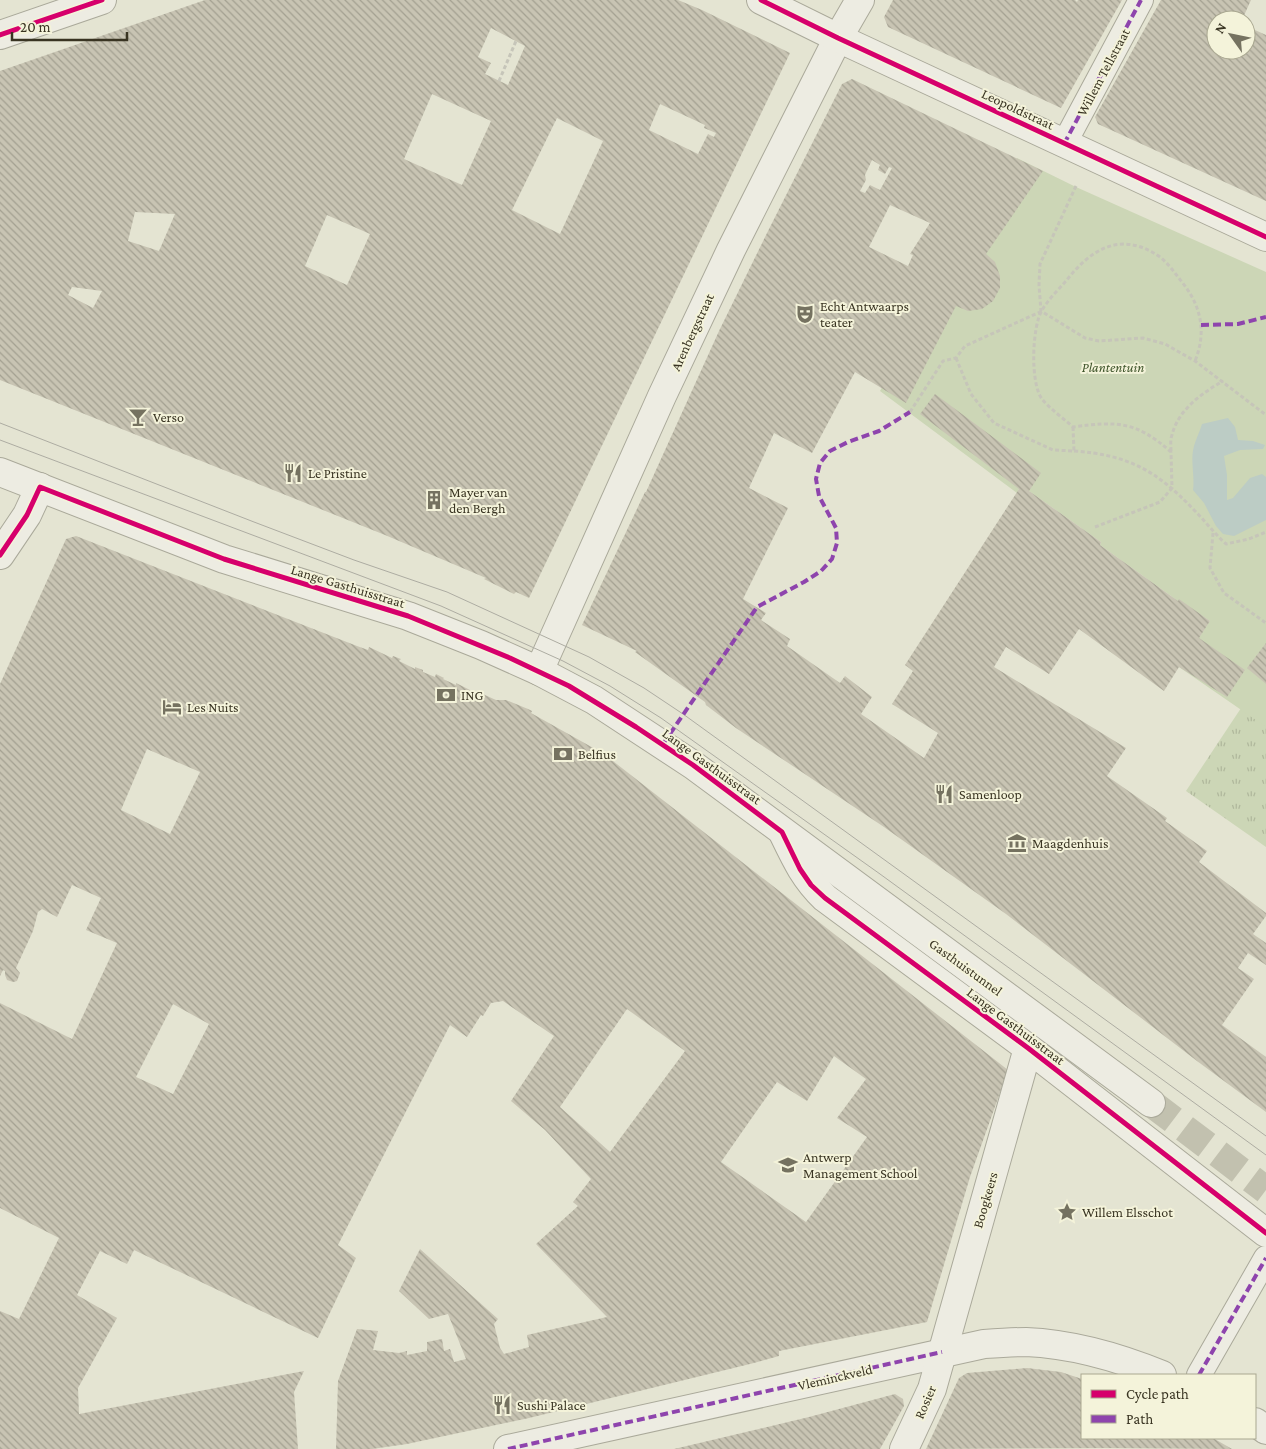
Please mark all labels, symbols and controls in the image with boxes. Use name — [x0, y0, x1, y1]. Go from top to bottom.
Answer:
scale bar — [12, 10, 128, 42]
north arrow — [1206, 10, 1256, 60]
text: 20 m — [20, 19, 51, 35]
text: N — [1211, 19, 1230, 36]
street label: Willem Tellstraat — [1073, 25, 1133, 118]
street label: Leopoldstraat — [979, 85, 1057, 133]
street label: Arenbergstraat — [667, 290, 717, 373]
place label: Echt Antwaarps teater — [820, 298, 909, 330]
theatre icon: Echt Antwaarps teater — [794, 303, 816, 325]
park label: Plantentuin — [1082, 359, 1144, 375]
bar icon: Verso — [127, 406, 149, 428]
place label: Verso — [153, 409, 184, 425]
restaurant icon: Le Pristine — [282, 462, 304, 484]
place label: Le Pristine — [308, 465, 367, 481]
place label: Mayer van den Bergh — [449, 484, 508, 516]
building icon: Mayer van den Bergh — [423, 489, 445, 511]
street label: Lange Gasthuisstraat — [289, 561, 407, 611]
bank icon: ING — [435, 684, 457, 706]
place label: ING — [461, 687, 483, 703]
hotel icon: Les Nuits — [161, 696, 183, 718]
place label: Les Nuits — [187, 699, 239, 715]
street label: Lange Gasthuisstraat — [659, 725, 765, 808]
bank icon: Belfius — [552, 743, 574, 765]
place label: Belfius — [578, 746, 616, 762]
restaurant icon: Samenloop — [933, 783, 955, 805]
place label: Samenloop — [959, 786, 1022, 802]
museum icon: Maagdenhuis — [1006, 832, 1028, 854]
place label: Maagdenhuis — [1032, 835, 1108, 851]
street label: Gasthuistunnel — [926, 935, 1006, 999]
street label: Lange Gasthuisstraat — [964, 984, 1068, 1068]
place label: Antwerp Management School — [803, 1149, 918, 1181]
school or university icon: Antwerp Management School — [777, 1154, 799, 1176]
street label: Boogkeers — [969, 1170, 1001, 1230]
place icon: Willem Elsschot — [1056, 1201, 1078, 1223]
place label: Willem Elsschot — [1082, 1204, 1173, 1220]
street label: Vleminckveld — [796, 1361, 874, 1393]
legend — [1081, 1374, 1256, 1439]
street label: Rosier — [911, 1383, 939, 1421]
text: Cycle path — [1126, 1386, 1189, 1403]
restaurant icon: Sushi Palace — [491, 1394, 513, 1416]
place label: Sushi Palace — [517, 1397, 586, 1413]
text: Path — [1126, 1411, 1153, 1427]

